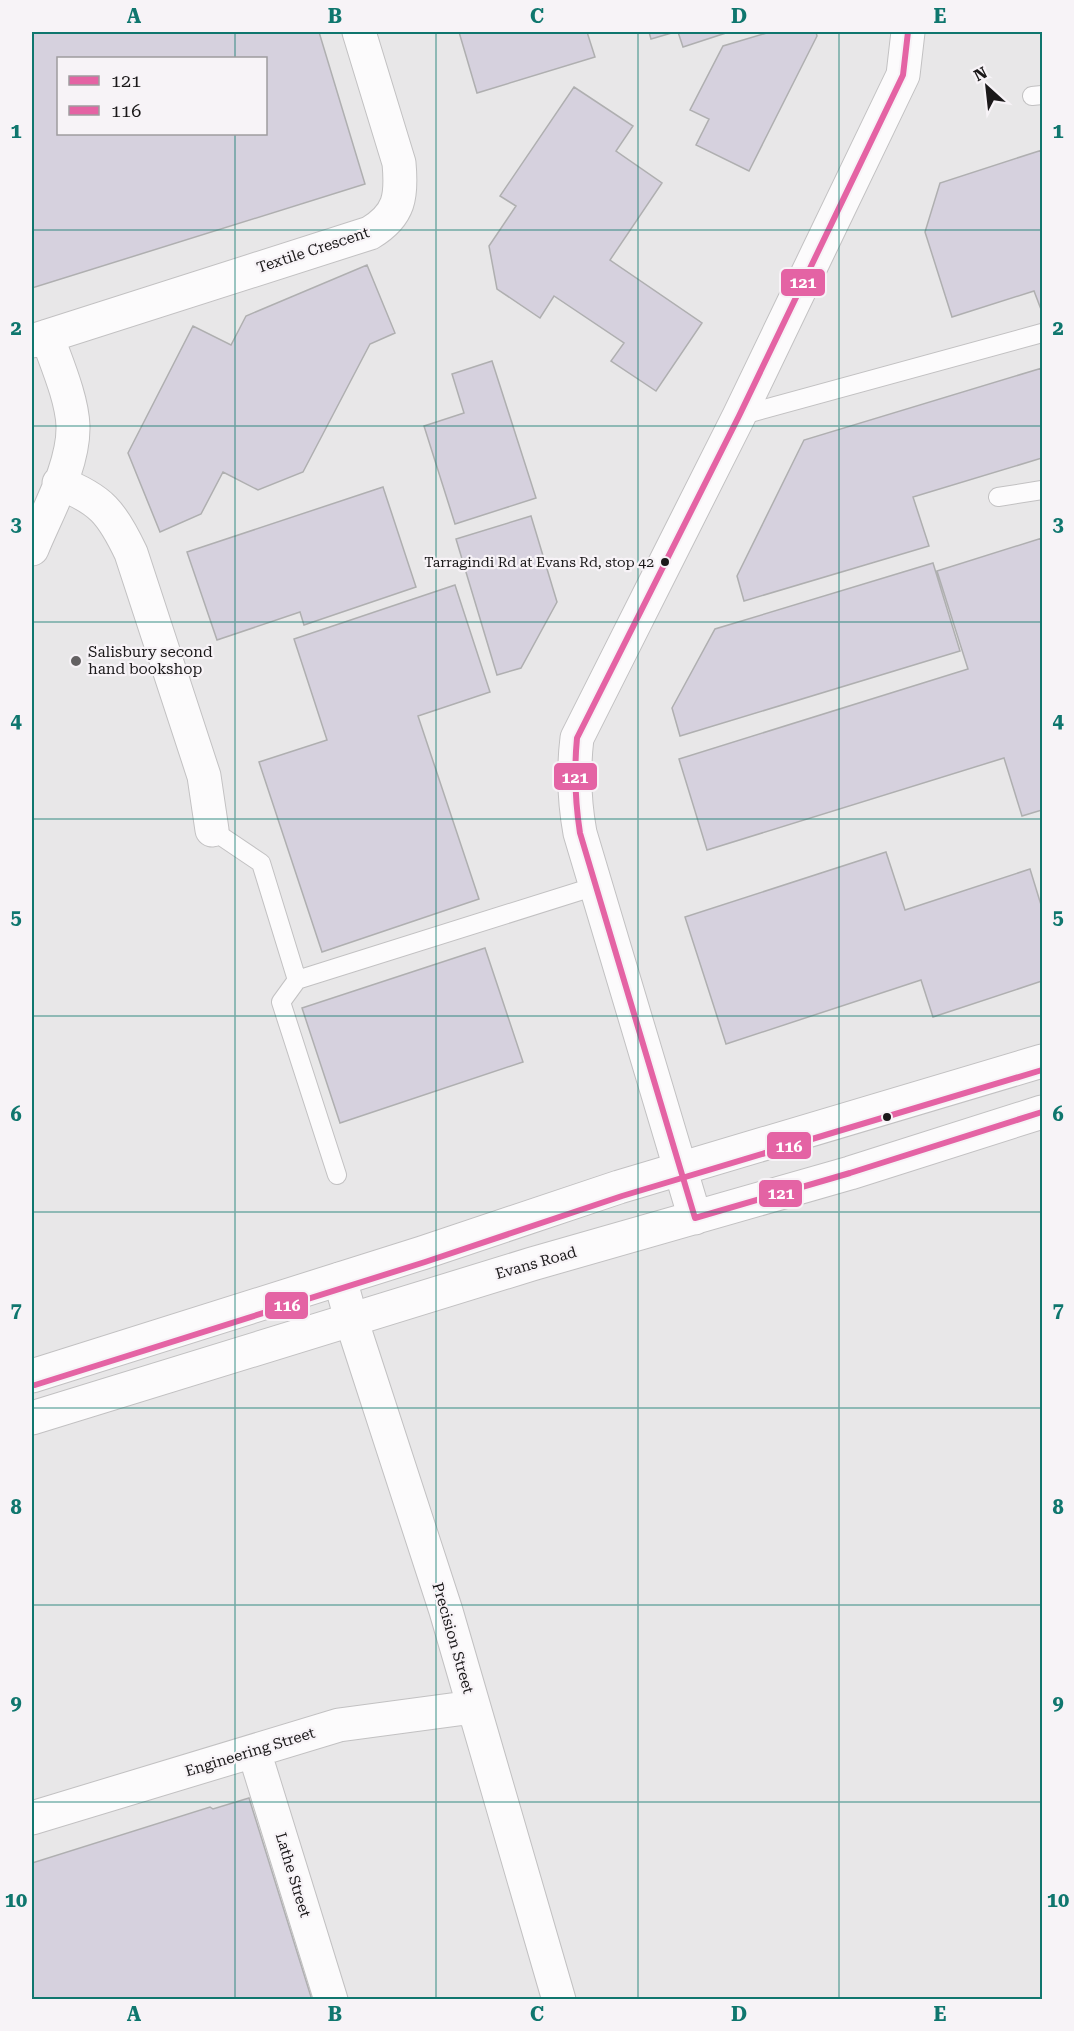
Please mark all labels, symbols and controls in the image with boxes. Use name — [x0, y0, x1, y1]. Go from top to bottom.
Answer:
text: A — [127, 4, 142, 28]
text: B — [328, 4, 342, 28]
text: C — [530, 4, 544, 28]
text: D — [731, 4, 747, 28]
text: E — [934, 4, 947, 28]
legend — [57, 57, 267, 135]
north arrow — [957, 57, 1017, 117]
text: N — [971, 63, 990, 85]
text: 121 — [111, 70, 141, 91]
text: 116 — [111, 100, 141, 121]
text: 1 — [10, 119, 22, 143]
text: 1 — [1052, 119, 1064, 143]
street label: Textile Crescent — [254, 223, 372, 277]
line badge: 121 — [780, 268, 826, 297]
text: 121 — [790, 273, 816, 292]
text: 2 — [10, 316, 22, 340]
text: 2 — [1052, 316, 1064, 340]
text: 3 — [10, 512, 22, 536]
text: 3 — [1052, 512, 1064, 536]
place label: Tarragindi Rd at Evans Rd, stop 42 — [424, 554, 654, 570]
marker: Tarragindi Rd at Evans Rd, stop 42 — [659, 556, 671, 568]
place label: Salisbury second hand bookshop — [88, 643, 213, 678]
marker: Salisbury second hand bookshop — [69, 654, 83, 668]
text: 4 — [10, 709, 22, 733]
text: 4 — [1052, 709, 1064, 733]
line badge: 121 — [553, 762, 598, 791]
text: 121 — [562, 768, 588, 787]
text: 5 — [10, 905, 22, 929]
text: 5 — [1052, 905, 1064, 929]
text: 6 — [10, 1102, 22, 1126]
text: 6 — [1052, 1102, 1064, 1126]
unlabelled marker — [881, 1111, 893, 1123]
line badge: 116 — [766, 1131, 812, 1160]
text: 116 — [776, 1137, 802, 1156]
line badge: 121 — [758, 1179, 803, 1208]
text: 121 — [768, 1184, 794, 1203]
street label: Evans Road — [493, 1243, 579, 1283]
line badge: 116 — [264, 1291, 309, 1320]
text: 116 — [274, 1296, 300, 1315]
text: 7 — [10, 1298, 22, 1322]
text: 7 — [1052, 1298, 1064, 1322]
text: 8 — [10, 1495, 22, 1519]
text: 8 — [1052, 1495, 1064, 1519]
street label: Precision Street — [429, 1580, 478, 1696]
text: 9 — [10, 1691, 22, 1715]
text: 9 — [1052, 1691, 1064, 1715]
street label: Engineering Street — [183, 1724, 317, 1780]
street label: Lathe Street — [272, 1830, 315, 1920]
text: 10 — [5, 1888, 27, 1912]
text: 10 — [1047, 1888, 1069, 1912]
text: A — [127, 2002, 142, 2026]
text: B — [328, 2002, 342, 2026]
text: C — [530, 2002, 544, 2026]
text: D — [731, 2002, 747, 2026]
text: E — [934, 2002, 947, 2026]

